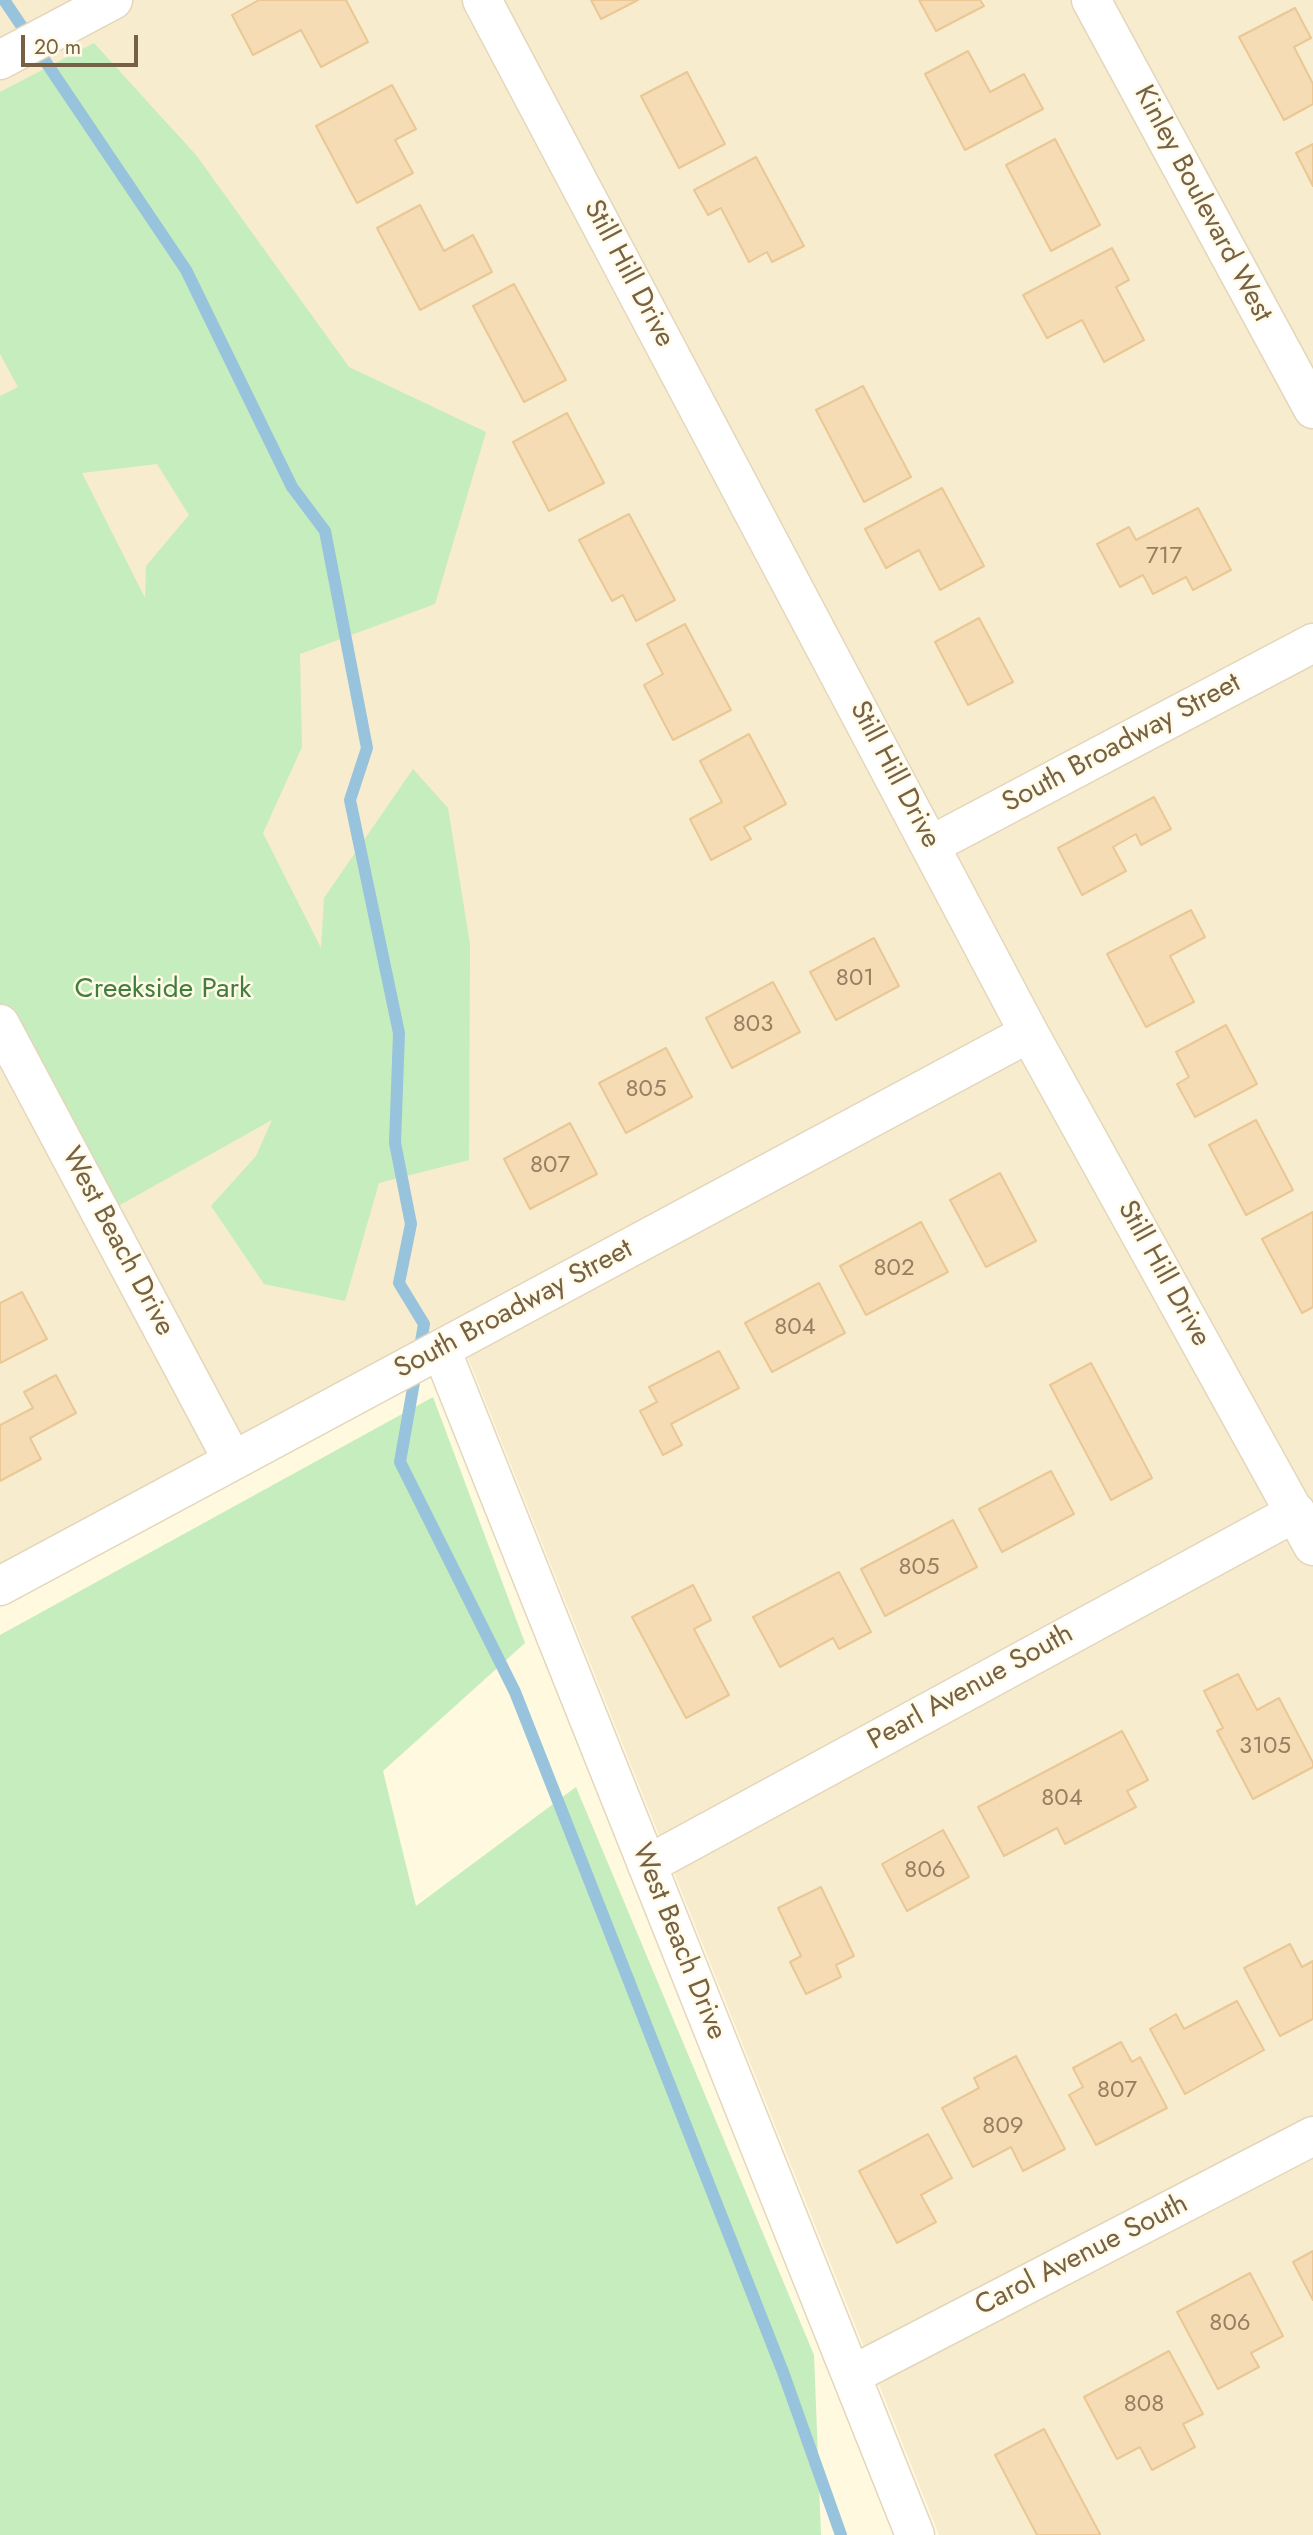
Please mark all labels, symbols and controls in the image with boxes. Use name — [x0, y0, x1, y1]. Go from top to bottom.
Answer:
scale bar — [24, 21, 142, 65]
text: 20 m — [34, 32, 81, 62]
street label: Kinley Boulevard West — [1126, 80, 1278, 328]
street label: Still Hill Drive — [575, 195, 681, 353]
house number: 717 — [1146, 543, 1182, 571]
street label: South Broadway Street — [997, 667, 1247, 821]
street label: Still Hill Drive — [841, 696, 947, 854]
house number: 801 — [836, 965, 874, 993]
park label: Creekside Park — [75, 973, 251, 1007]
house number: 803 — [733, 1011, 773, 1039]
house number: 805 — [625, 1076, 667, 1104]
street label: West Beach Drive — [53, 1142, 181, 1342]
house number: 807 — [530, 1152, 570, 1180]
street label: Still Hill Drive — [1109, 1195, 1217, 1353]
street label: South Broadway Street — [389, 1233, 639, 1387]
house number: 802 — [873, 1255, 915, 1283]
house number: 804 — [774, 1314, 816, 1342]
house number: 805 — [898, 1554, 940, 1582]
street label: Pearl Avenue South — [863, 1618, 1079, 1758]
house number: 3105 — [1239, 1733, 1291, 1761]
house number: 804 — [1041, 1785, 1083, 1813]
street label: West Beach Drive — [623, 1839, 733, 2045]
house number: 806 — [904, 1857, 946, 1885]
house number: 807 — [1097, 2077, 1137, 2105]
house number: 809 — [982, 2113, 1024, 2141]
street label: Carol Avenue South — [970, 2188, 1194, 2324]
house number: 806 — [1209, 2310, 1251, 2338]
house number: 808 — [1124, 2391, 1164, 2419]

